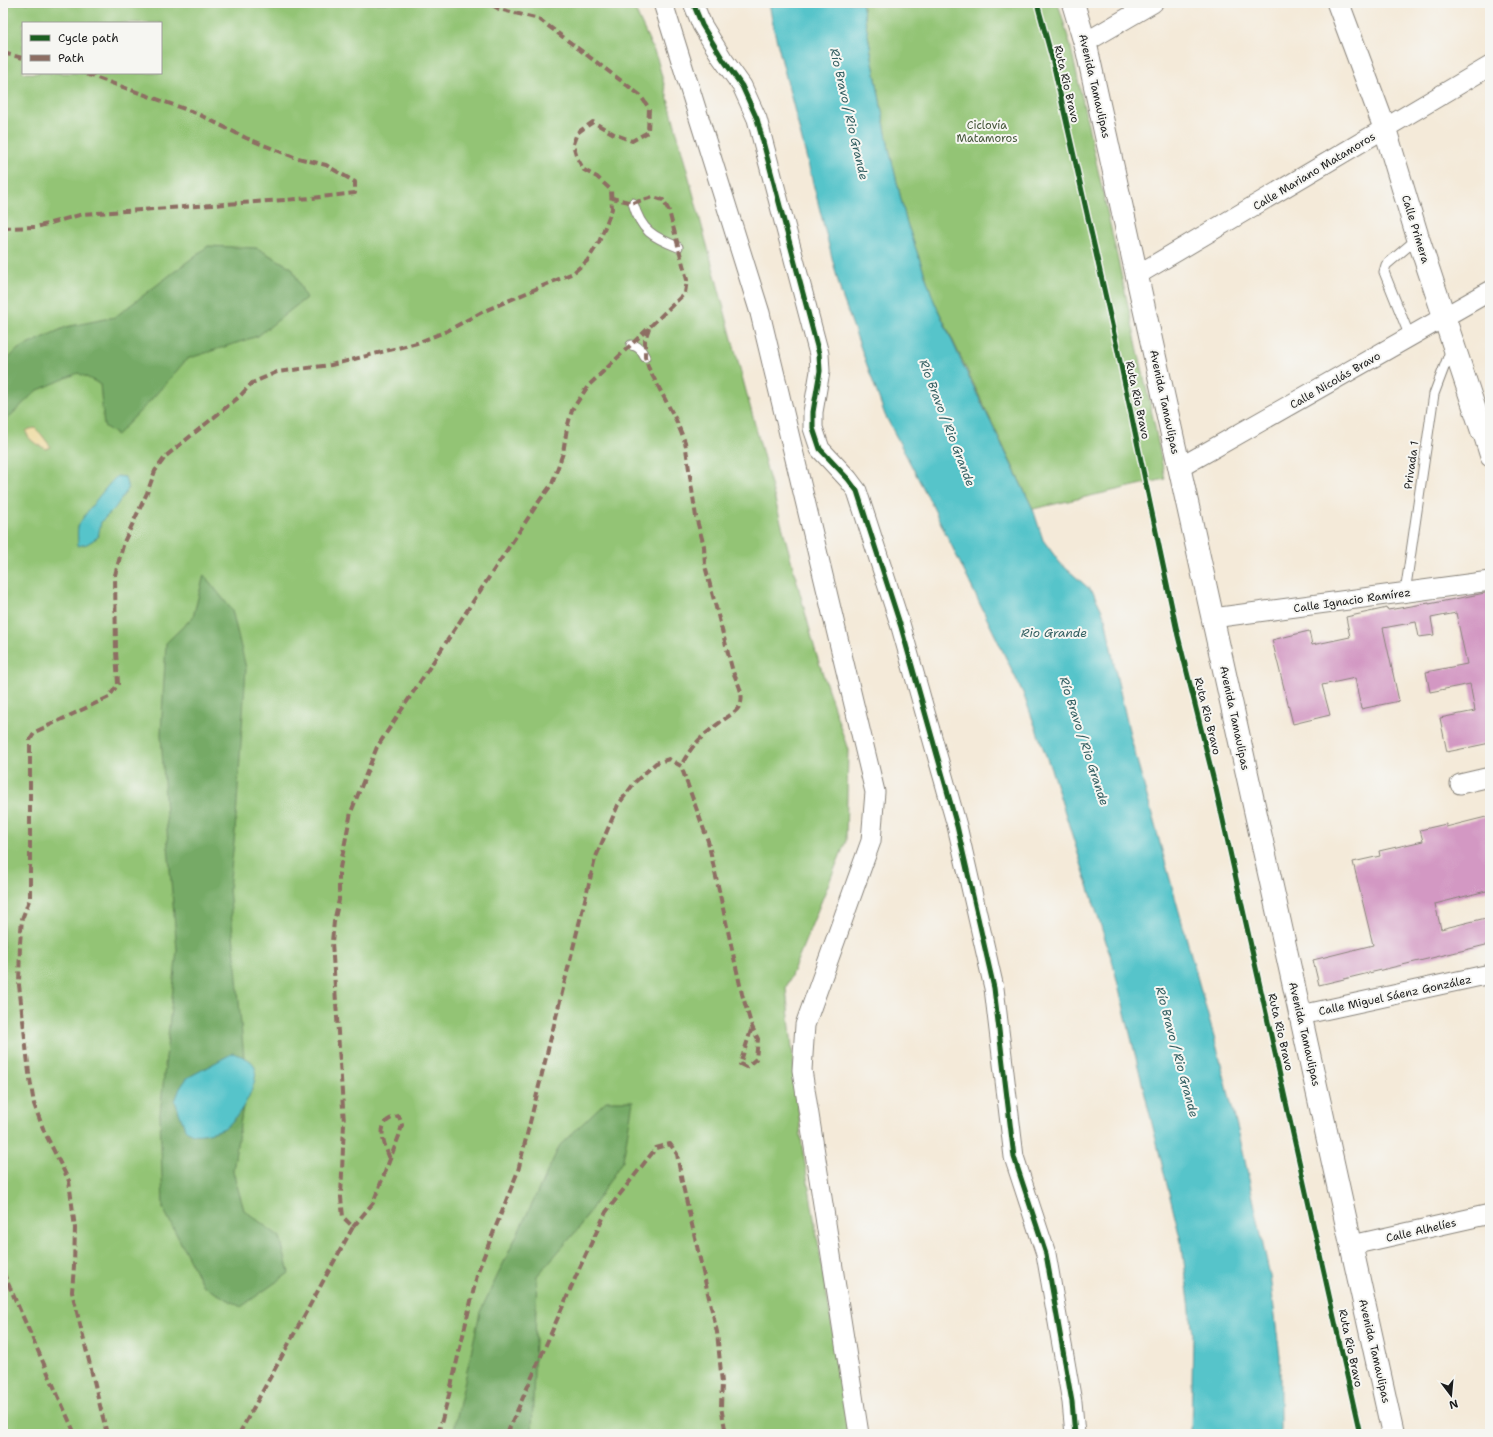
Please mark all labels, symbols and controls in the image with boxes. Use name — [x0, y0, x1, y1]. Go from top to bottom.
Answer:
legend — [22, 22, 162, 74]
text: Cycle path — [58, 30, 119, 46]
street label: Avenida Tamaulipas — [1075, 33, 1114, 140]
street label: Ruta Rio Bravo — [1050, 44, 1083, 125]
water label: Río Bravo / Rio Grande — [826, 47, 872, 182]
text: Path — [58, 50, 84, 66]
park label: Ciclovía Matamoros — [956, 118, 1018, 146]
street label: Calle Mariano Matamoros — [1250, 129, 1378, 214]
street label: Calle Primera — [1398, 193, 1433, 265]
street label: Avenida Tamaulipas — [1146, 348, 1183, 456]
street label: Calle Nicolás Bravo — [1287, 348, 1384, 412]
water label: Río Bravo / Rio Grande — [915, 357, 979, 489]
street label: Ruta Rio Bravo — [1122, 360, 1153, 441]
street label: Privada 1 — [1401, 440, 1422, 490]
street label: Calle Ignacio Ramírez — [1293, 585, 1412, 616]
water label: Rio Grande — [1021, 625, 1087, 641]
street label: Avenida Tamaulipas — [1216, 664, 1253, 772]
water label: Río Bravo / Rio Grande — [1056, 674, 1112, 808]
street label: Ruta Rio Bravo — [1191, 676, 1224, 757]
street label: Calle Miguel Sáenz González — [1317, 972, 1473, 1019]
street label: Avenida Tamaulipas — [1285, 981, 1324, 1088]
water label: Río Bravo / Rio Grande — [1152, 985, 1202, 1119]
street label: Ruta Rio Bravo — [1264, 992, 1297, 1073]
street label: Calle Alhelíes — [1384, 1215, 1458, 1246]
street label: Avenida Tamaulipas — [1355, 1298, 1394, 1405]
street label: Ruta Rio Bravo — [1335, 1308, 1366, 1389]
north arrow — [1431, 1375, 1471, 1415]
text: N — [1447, 1396, 1460, 1413]

